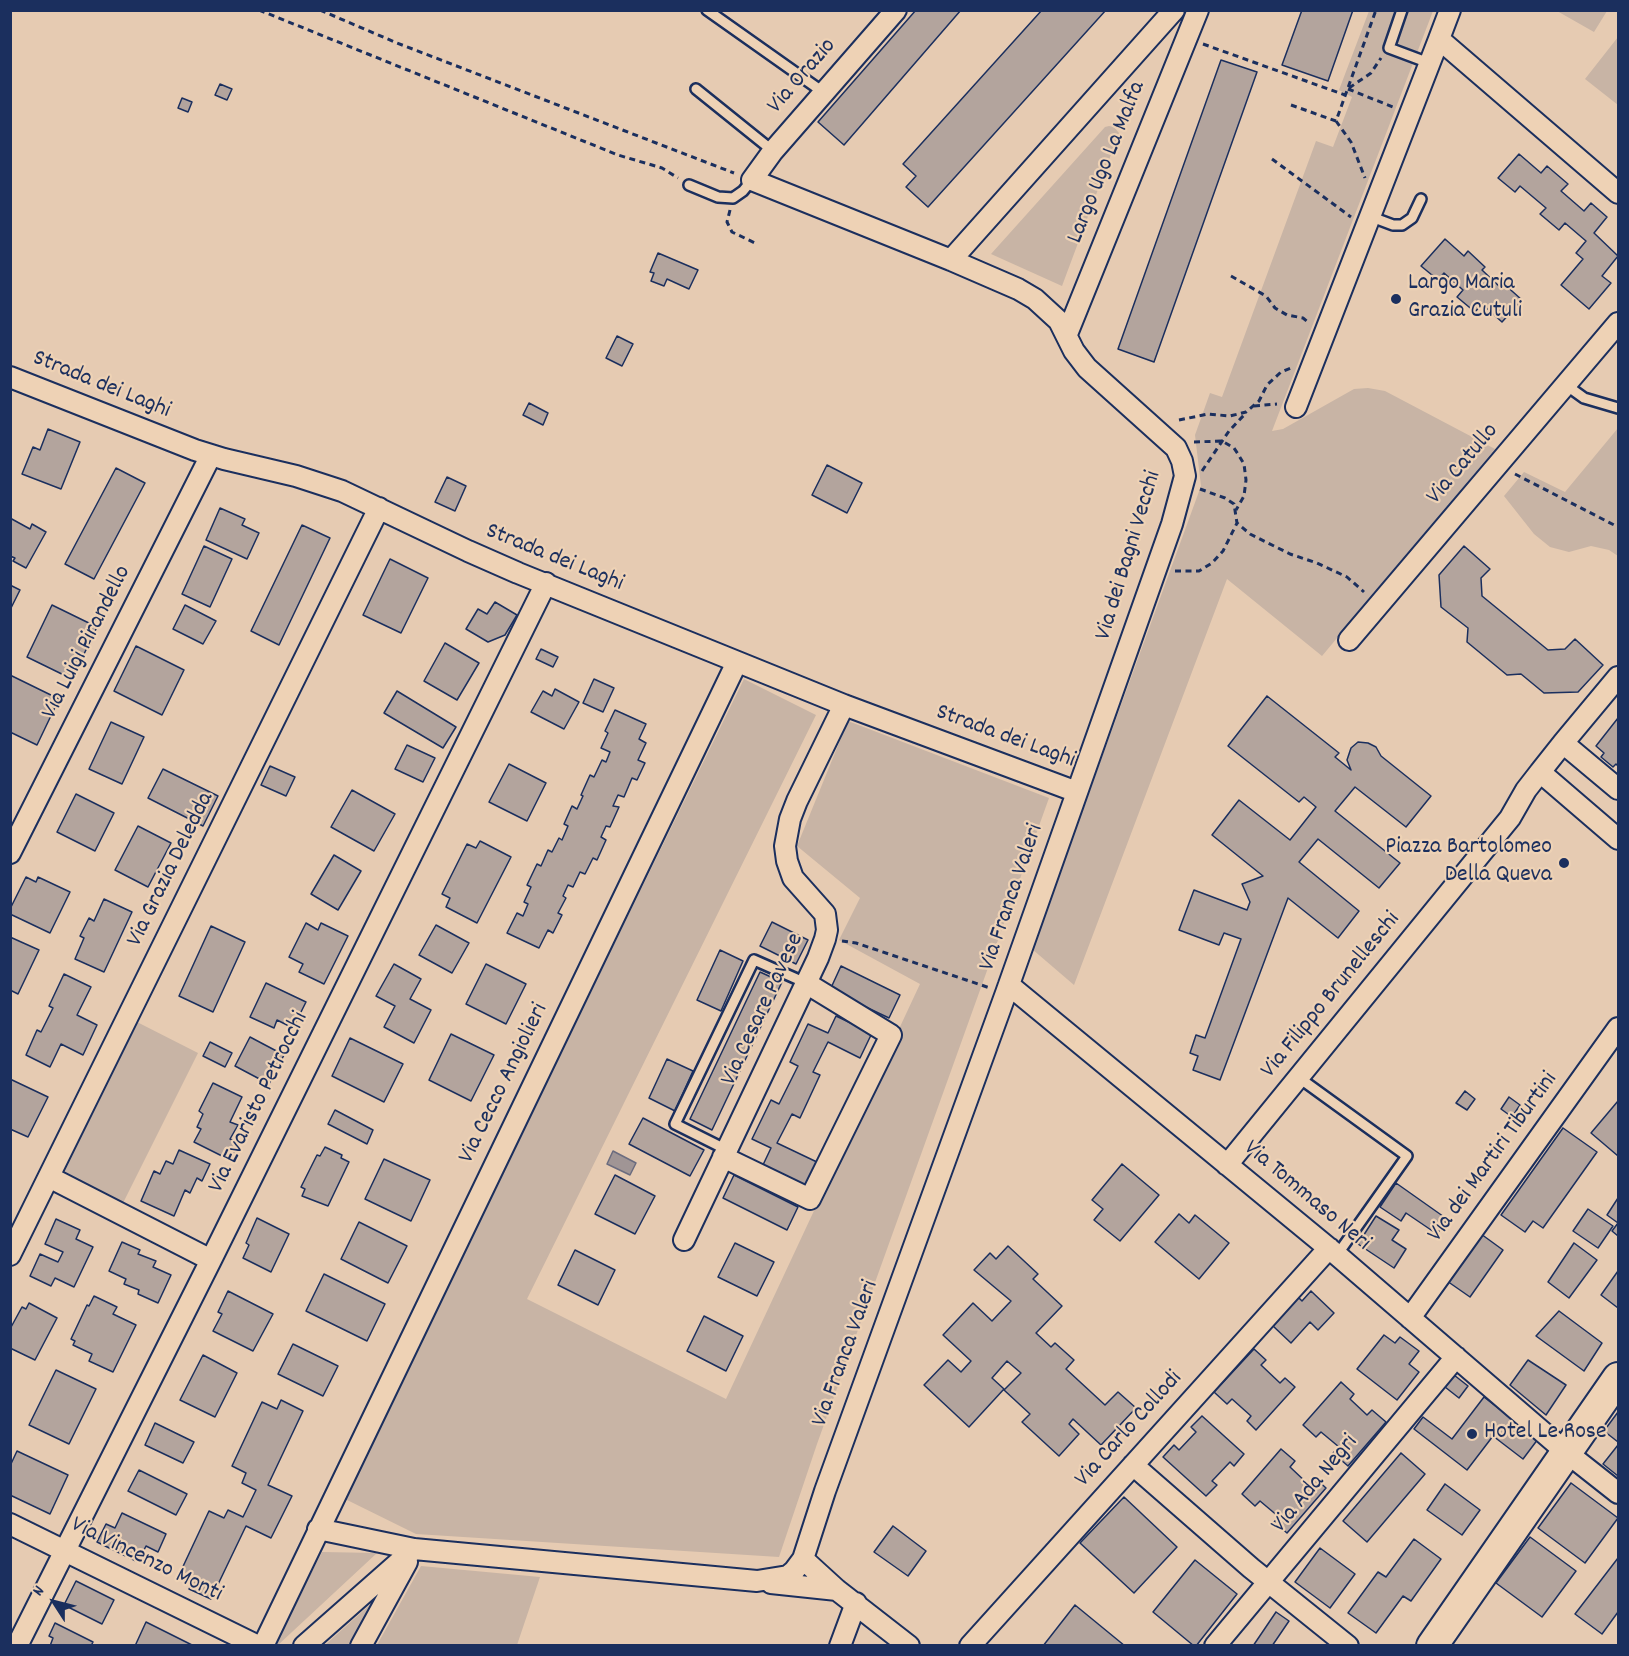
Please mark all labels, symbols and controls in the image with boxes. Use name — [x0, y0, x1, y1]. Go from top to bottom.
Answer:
street label: Via Orazio — [762, 33, 844, 121]
street label: Largo Ugo La Malfa — [1062, 78, 1154, 248]
place label: Largo Maria Grazia Cutuli — [1408, 271, 1522, 327]
marker: Largo Maria Grazia Cutuli — [1389, 292, 1403, 306]
street label: Strada dei Laghi — [28, 345, 174, 427]
street label: Via Catullo — [1422, 419, 1506, 511]
street label: Via dei Bagni Vecchi — [1091, 468, 1169, 644]
street label: Strada dei Laghi — [481, 518, 627, 600]
street label: Via Luigi Pirandello — [37, 562, 139, 724]
street label: Strada dei Laghi — [931, 699, 1079, 777]
street label: Via Grazia Deledda — [122, 788, 222, 952]
street label: Via Franca Valeri — [974, 821, 1052, 975]
place label: Piazza Bartolomeo Della Queva — [1385, 835, 1552, 891]
marker: Piazza Bartolomeo Della Queva — [1557, 856, 1571, 870]
street label: Via Filippo Brunelleschi — [1256, 907, 1408, 1085]
street label: Via Cesare Pavese — [716, 929, 812, 1091]
street label: Via Cecco Angiolieri — [454, 999, 556, 1169]
street label: Via Evaristo Petrocchi — [204, 1008, 316, 1198]
street label: Via dei Martiri Tiburtini — [1423, 1067, 1565, 1249]
street label: Via Tommaso Neri — [1237, 1135, 1375, 1259]
street label: Via Franca Valeri — [807, 1277, 887, 1431]
street label: Via Carlo Collodi — [1070, 1366, 1190, 1494]
place label: Hotel Le Rose — [1484, 1420, 1606, 1448]
marker: Hotel Le Rose — [1465, 1427, 1479, 1441]
street label: Via Ada Negri — [1266, 1430, 1366, 1540]
street label: Via Vincenzo Monti — [65, 1512, 227, 1610]
north arrow — [24, 1572, 84, 1632]
text: N — [27, 1581, 51, 1601]

